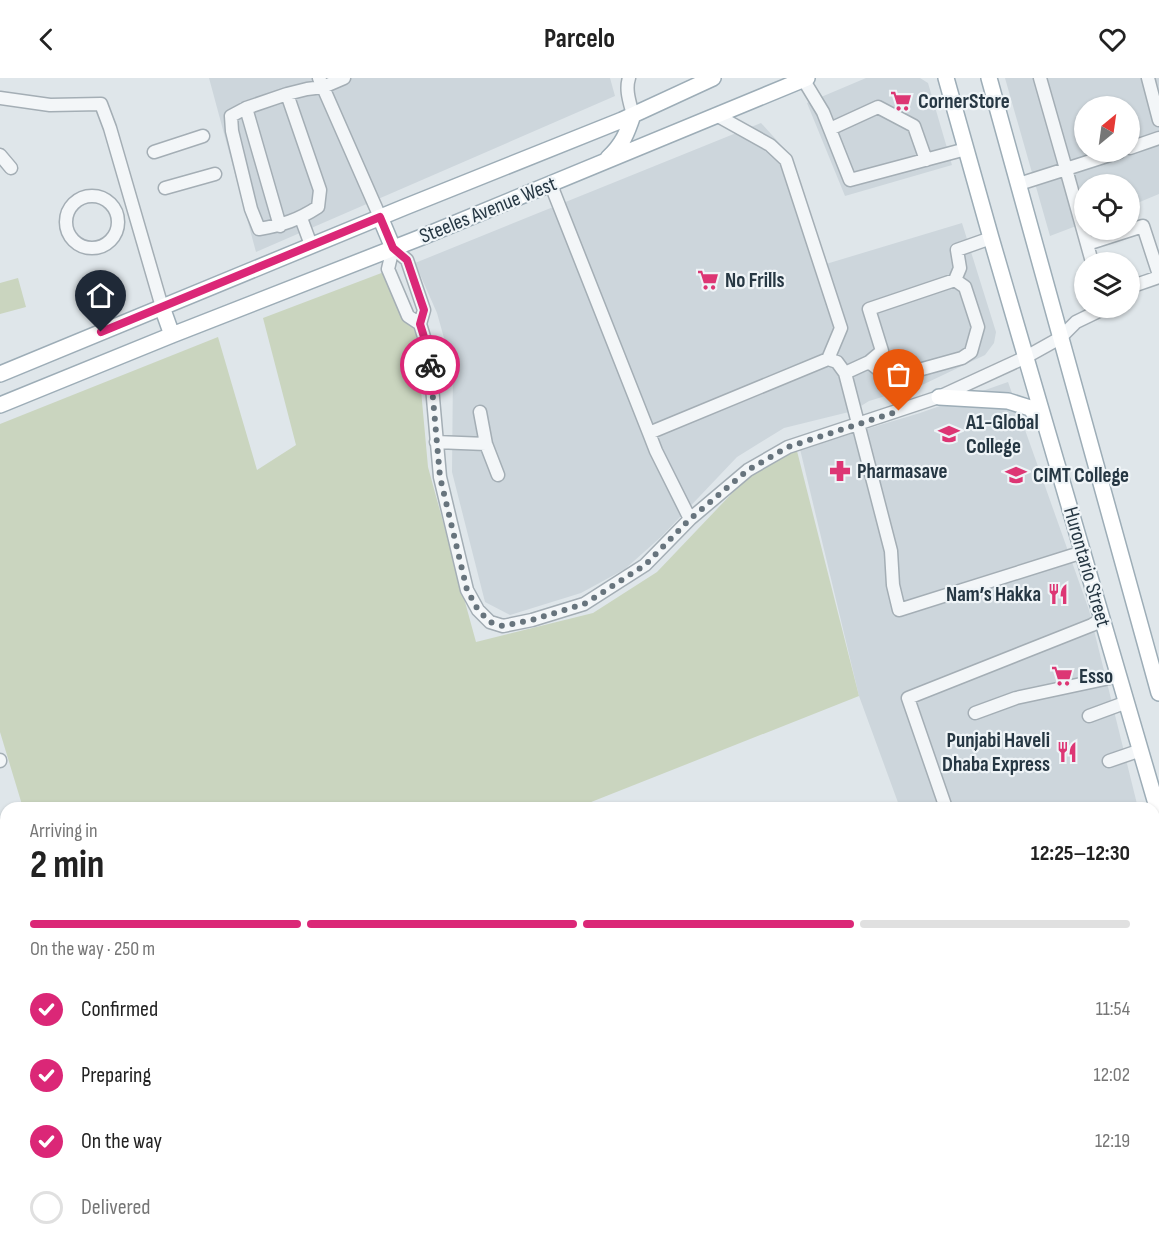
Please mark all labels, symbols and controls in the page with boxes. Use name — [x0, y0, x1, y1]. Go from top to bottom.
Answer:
icon: back — [30, 23, 63, 56]
text: Parcelo — [544, 23, 615, 55]
icon: heart — [1096, 23, 1129, 56]
supermarket icon: CornerStore — [889, 89, 913, 113]
place label: CornerStore — [918, 89, 1010, 114]
north arrow — [1074, 96, 1140, 162]
map controls — [1074, 96, 1140, 318]
street label: Steeles Avenue West — [416, 171, 560, 249]
button: locate — [1074, 174, 1140, 240]
button: layers — [1074, 252, 1140, 318]
supermarket icon: No Frills — [696, 268, 720, 292]
place label: No Frills — [725, 268, 785, 293]
pin — [75, 270, 126, 332]
icon: home — [84, 279, 117, 312]
courier — [400, 335, 460, 395]
icon: bike — [414, 349, 447, 382]
pin — [873, 349, 924, 411]
icon: bag — [882, 358, 915, 391]
place label: A1-Global College — [965, 410, 1039, 459]
school or university icon: A1-Global College — [937, 422, 961, 446]
pharmacy icon: Pharmasave — [828, 459, 852, 483]
place label: Pharmasave — [857, 459, 948, 484]
school or university icon: CIMT College — [1004, 463, 1028, 487]
place label: CIMT College — [1033, 463, 1129, 488]
street label: Hurontario Street — [1058, 504, 1116, 630]
place label: Nam’s Hakka — [946, 582, 1041, 607]
restaurant icon: Nam’s Hakka — [1046, 582, 1070, 606]
supermarket icon: Esso — [1050, 664, 1074, 688]
place label: Esso — [1079, 664, 1113, 689]
place label: Punjabi Haveli Dhaba Express — [942, 728, 1050, 777]
restaurant icon: Punjabi Haveli Dhaba Express — [1055, 740, 1079, 764]
text: Arriving in — [30, 819, 98, 843]
text: 12:25–12:30 — [1031, 840, 1130, 867]
text: 2 min — [30, 842, 104, 889]
text: On the way · 250 m — [30, 937, 155, 961]
icon: check — [30, 993, 63, 1026]
text: Confirmed — [81, 996, 158, 1023]
text: 11:54 — [1096, 997, 1130, 1021]
icon: check — [30, 1059, 63, 1092]
text: Preparing — [81, 1062, 151, 1089]
text: 12:02 — [1094, 1063, 1130, 1087]
icon: check — [30, 1125, 63, 1158]
text: On the way — [81, 1128, 162, 1155]
text: 12:19 — [1095, 1129, 1130, 1153]
text: Delivered — [81, 1194, 150, 1221]

